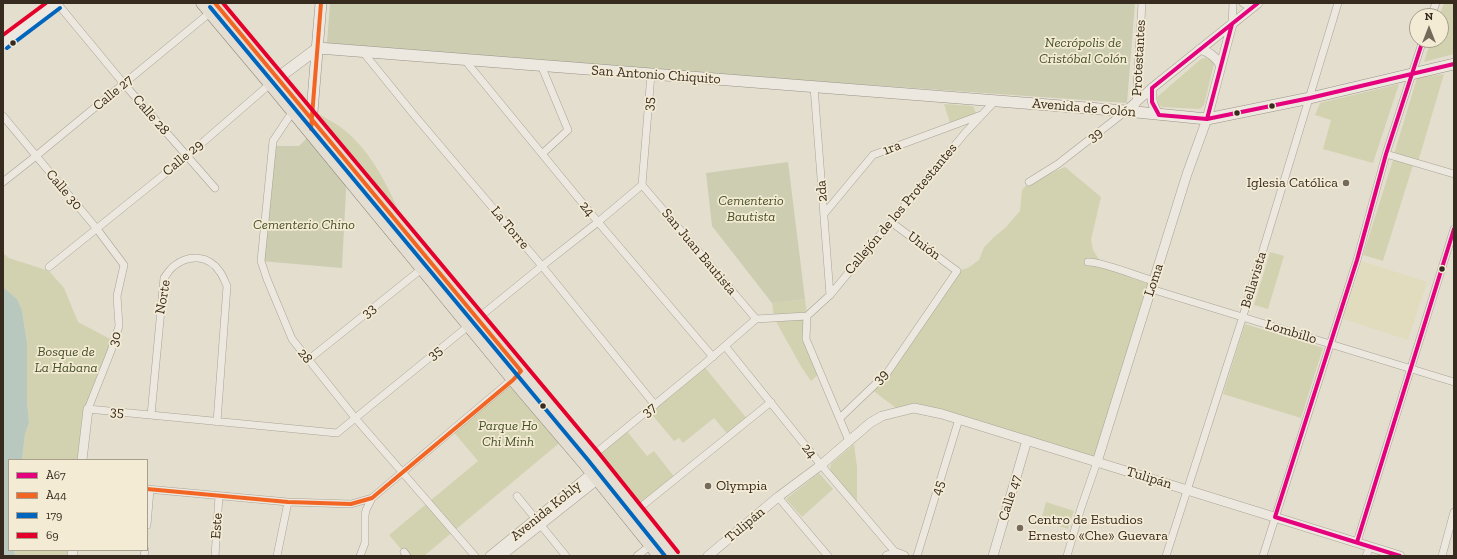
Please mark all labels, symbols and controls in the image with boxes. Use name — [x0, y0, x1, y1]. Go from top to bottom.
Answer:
north arrow — [1409, 8, 1449, 48]
text: N — [1425, 10, 1433, 23]
street label: Protestantes — [1129, 19, 1149, 97]
park label: Necrópolis de Cristóbal Colón — [1039, 35, 1127, 68]
unlabelled marker — [8, 38, 18, 48]
street label: San Antonio Chiquito — [591, 62, 721, 88]
street label: Calle 27 — [90, 72, 136, 114]
street label: Calle 28 — [129, 91, 173, 139]
street label: Avenida de Colón — [1031, 95, 1137, 121]
street label: 35 — [640, 96, 658, 112]
unlabelled marker — [1267, 101, 1277, 111]
unlabelled marker — [1232, 108, 1242, 118]
street label: 39 — [1084, 124, 1106, 146]
street label: Calle 29 — [159, 136, 207, 180]
street label: 1ra — [881, 137, 903, 159]
street label: Callejón de los Protestantes — [841, 140, 961, 278]
street label: Calle 30 — [42, 166, 86, 214]
place label: Iglesia Católica — [1247, 175, 1338, 191]
marker: Iglesia Católica — [1341, 178, 1351, 188]
street label: 2da — [813, 180, 831, 202]
park label: Cementerio Bautista — [718, 193, 784, 226]
street label: 24 — [576, 198, 598, 220]
street label: La Torre — [487, 203, 533, 253]
street label: San Juan Bautista — [658, 205, 740, 299]
park label: Cementerio Chino — [253, 217, 355, 233]
street label: Unión — [904, 228, 944, 264]
street label: Bellavista — [1237, 250, 1271, 310]
street label: Loma — [1141, 261, 1167, 299]
unlabelled marker — [1437, 264, 1447, 274]
street label: Norte — [152, 278, 174, 316]
street label: 33 — [358, 300, 380, 322]
street label: Lombillo — [1263, 316, 1319, 348]
street label: 30 — [105, 329, 125, 349]
street label: 35 — [424, 342, 446, 364]
park label: Bosque de La Habana — [34, 344, 98, 376]
street label: 28 — [294, 345, 316, 367]
street label: 39 — [870, 366, 892, 388]
street label: 37 — [638, 399, 660, 421]
unlabelled marker — [538, 401, 548, 411]
street label: 35 — [109, 403, 125, 421]
park label: Parque Ho Chi Minh — [478, 418, 538, 450]
street label: 24 — [798, 440, 820, 462]
legend — [8, 459, 148, 551]
street label: Tulipán — [1124, 463, 1174, 493]
text: A67 — [46, 468, 66, 482]
street label: Calle 47 — [995, 473, 1025, 523]
street label: Avenida Kohly — [507, 477, 585, 545]
place label: Olympia — [716, 478, 767, 494]
street label: 45 — [928, 479, 948, 497]
marker: Olympia — [703, 481, 713, 491]
text: A44 — [46, 488, 67, 502]
street label: Tulipán — [722, 504, 768, 546]
text: 179 — [46, 508, 62, 522]
street label: Este — [208, 512, 226, 540]
place label: Centro de Estudios Ernesto «Che» Guevara — [1028, 512, 1168, 544]
marker: Centro de Estudios Ernesto «Che» Guevara — [1015, 523, 1025, 533]
text: 69 — [46, 528, 59, 542]

